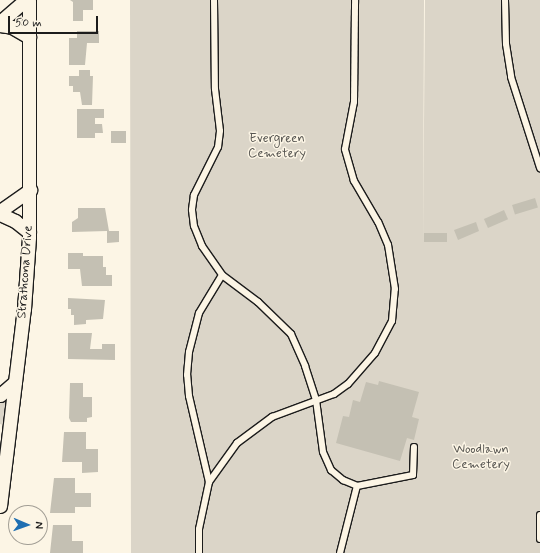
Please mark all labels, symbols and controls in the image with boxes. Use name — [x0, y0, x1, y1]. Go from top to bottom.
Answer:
scale bar — [10, 8, 100, 34]
text: 50 m — [15, 15, 42, 31]
park label: Evergreen Cemetery — [248, 132, 306, 163]
street label: Strathcona Drive — [15, 226, 37, 318]
park label: Woodlawn Cemetery — [452, 443, 510, 474]
north arrow — [8, 505, 48, 545]
text: N — [32, 521, 46, 529]

